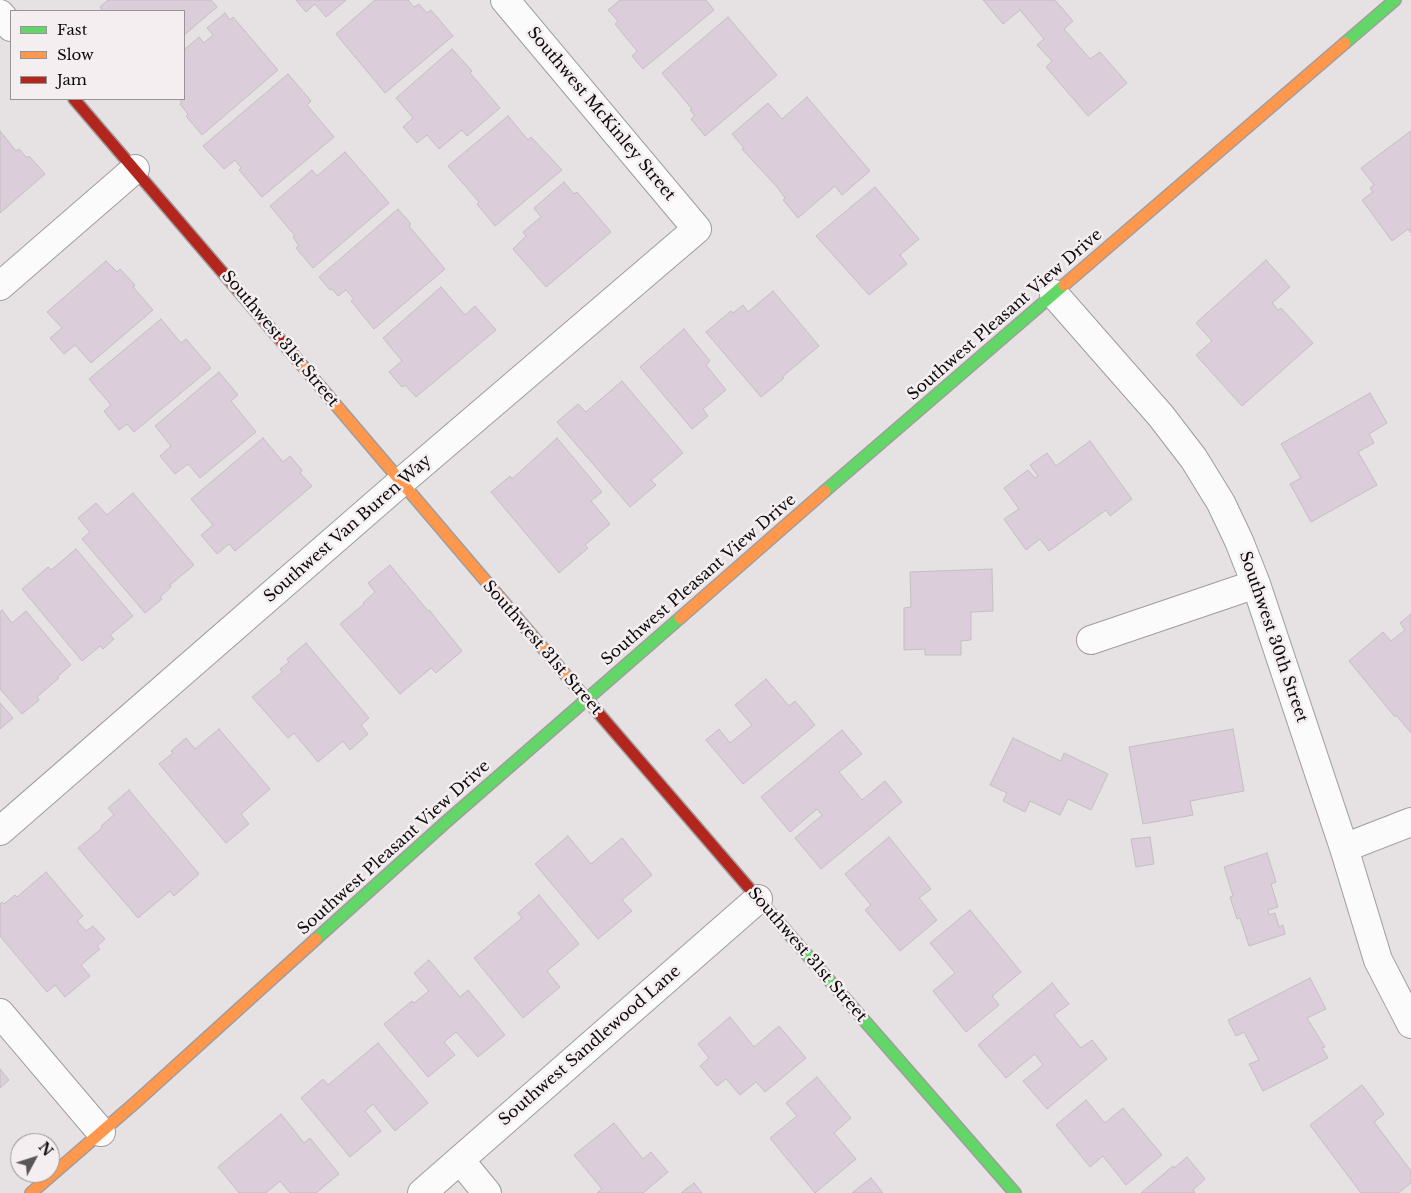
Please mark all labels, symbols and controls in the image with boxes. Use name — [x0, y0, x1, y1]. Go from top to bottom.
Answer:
legend — [10, 10, 185, 100]
text: Fast — [57, 20, 87, 39]
street label: Southwest McKinley Street — [523, 23, 679, 205]
text: Slow — [57, 45, 94, 64]
text: Jam — [57, 70, 87, 89]
street label: Southwest Pleasant View Drive — [904, 225, 1106, 405]
street label: Southwest 31st Street — [217, 267, 343, 411]
street label: Southwest Van Buren Way — [260, 451, 436, 607]
street label: Southwest Pleasant View Drive — [598, 490, 800, 670]
street label: Southwest 30th Street — [1235, 549, 1311, 725]
street label: Southwest 31st Street — [478, 577, 606, 719]
street label: Southwest Pleasant View Drive — [294, 757, 494, 939]
street label: Southwest 31st Street — [743, 884, 871, 1026]
street label: Southwest Sandlewood Lane — [495, 962, 685, 1130]
north arrow — [10, 1133, 60, 1183]
text: N — [35, 1138, 57, 1160]

